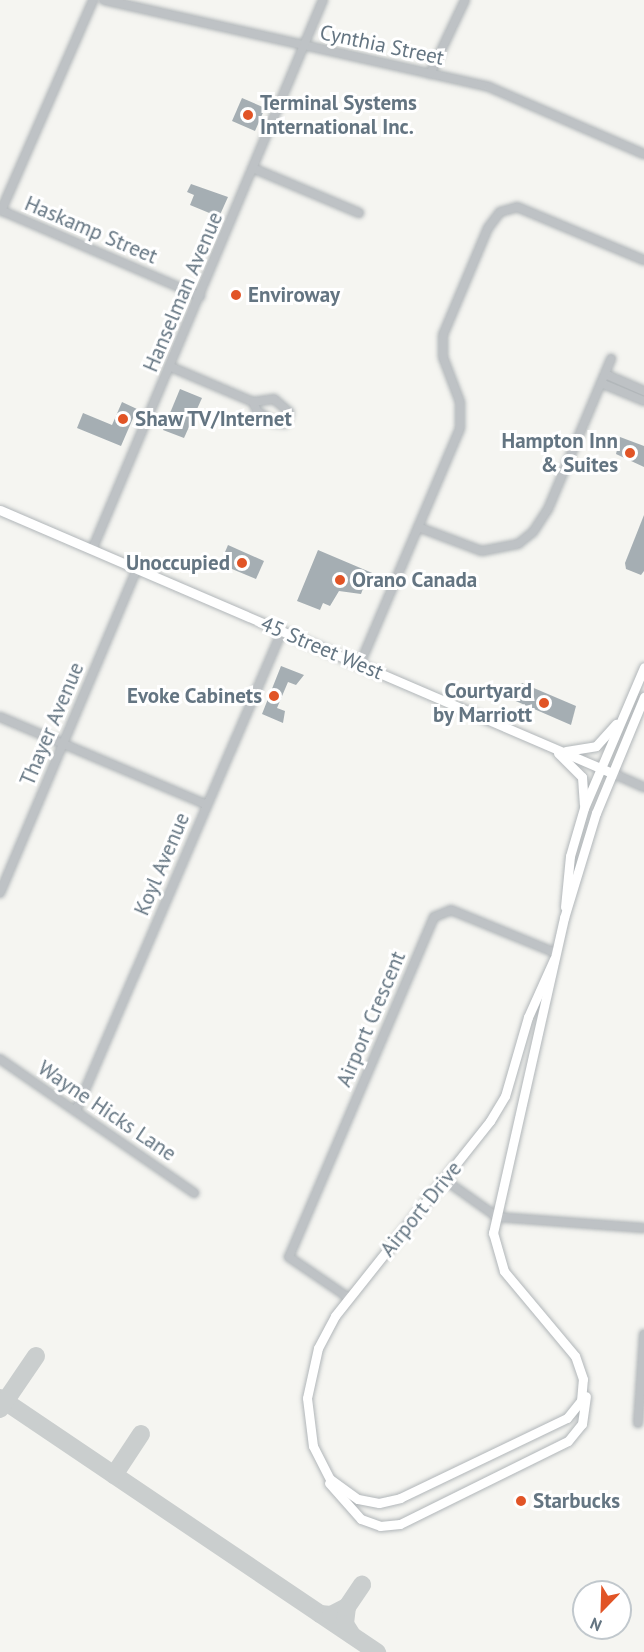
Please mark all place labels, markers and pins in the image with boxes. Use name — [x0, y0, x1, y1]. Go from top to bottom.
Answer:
place label: Terminal Systems International Inc. — [260, 90, 417, 140]
marker: Terminal Systems International Inc. — [241, 108, 255, 122]
place label: Enviroway — [248, 282, 340, 308]
marker: Enviroway — [229, 288, 243, 302]
place label: Shaw TV/Internet — [135, 406, 293, 432]
marker: Shaw TV/Internet — [116, 412, 130, 426]
place label: Hampton Inn & Suites — [502, 428, 618, 478]
marker: Hampton Inn & Suites — [623, 446, 637, 460]
place label: Unoccupied — [126, 550, 230, 576]
marker: Unoccupied — [235, 556, 249, 570]
place label: Orano Canada — [352, 567, 477, 593]
marker: Orano Canada — [333, 573, 347, 587]
place label: Courtyard by Marriott — [432, 678, 532, 728]
place label: Evoke Cabinets — [127, 683, 262, 709]
marker: Evoke Cabinets — [267, 689, 281, 703]
marker: Courtyard by Marriott — [537, 696, 551, 710]
place label: Starbucks — [533, 1488, 620, 1514]
marker: Starbucks — [514, 1494, 528, 1508]

